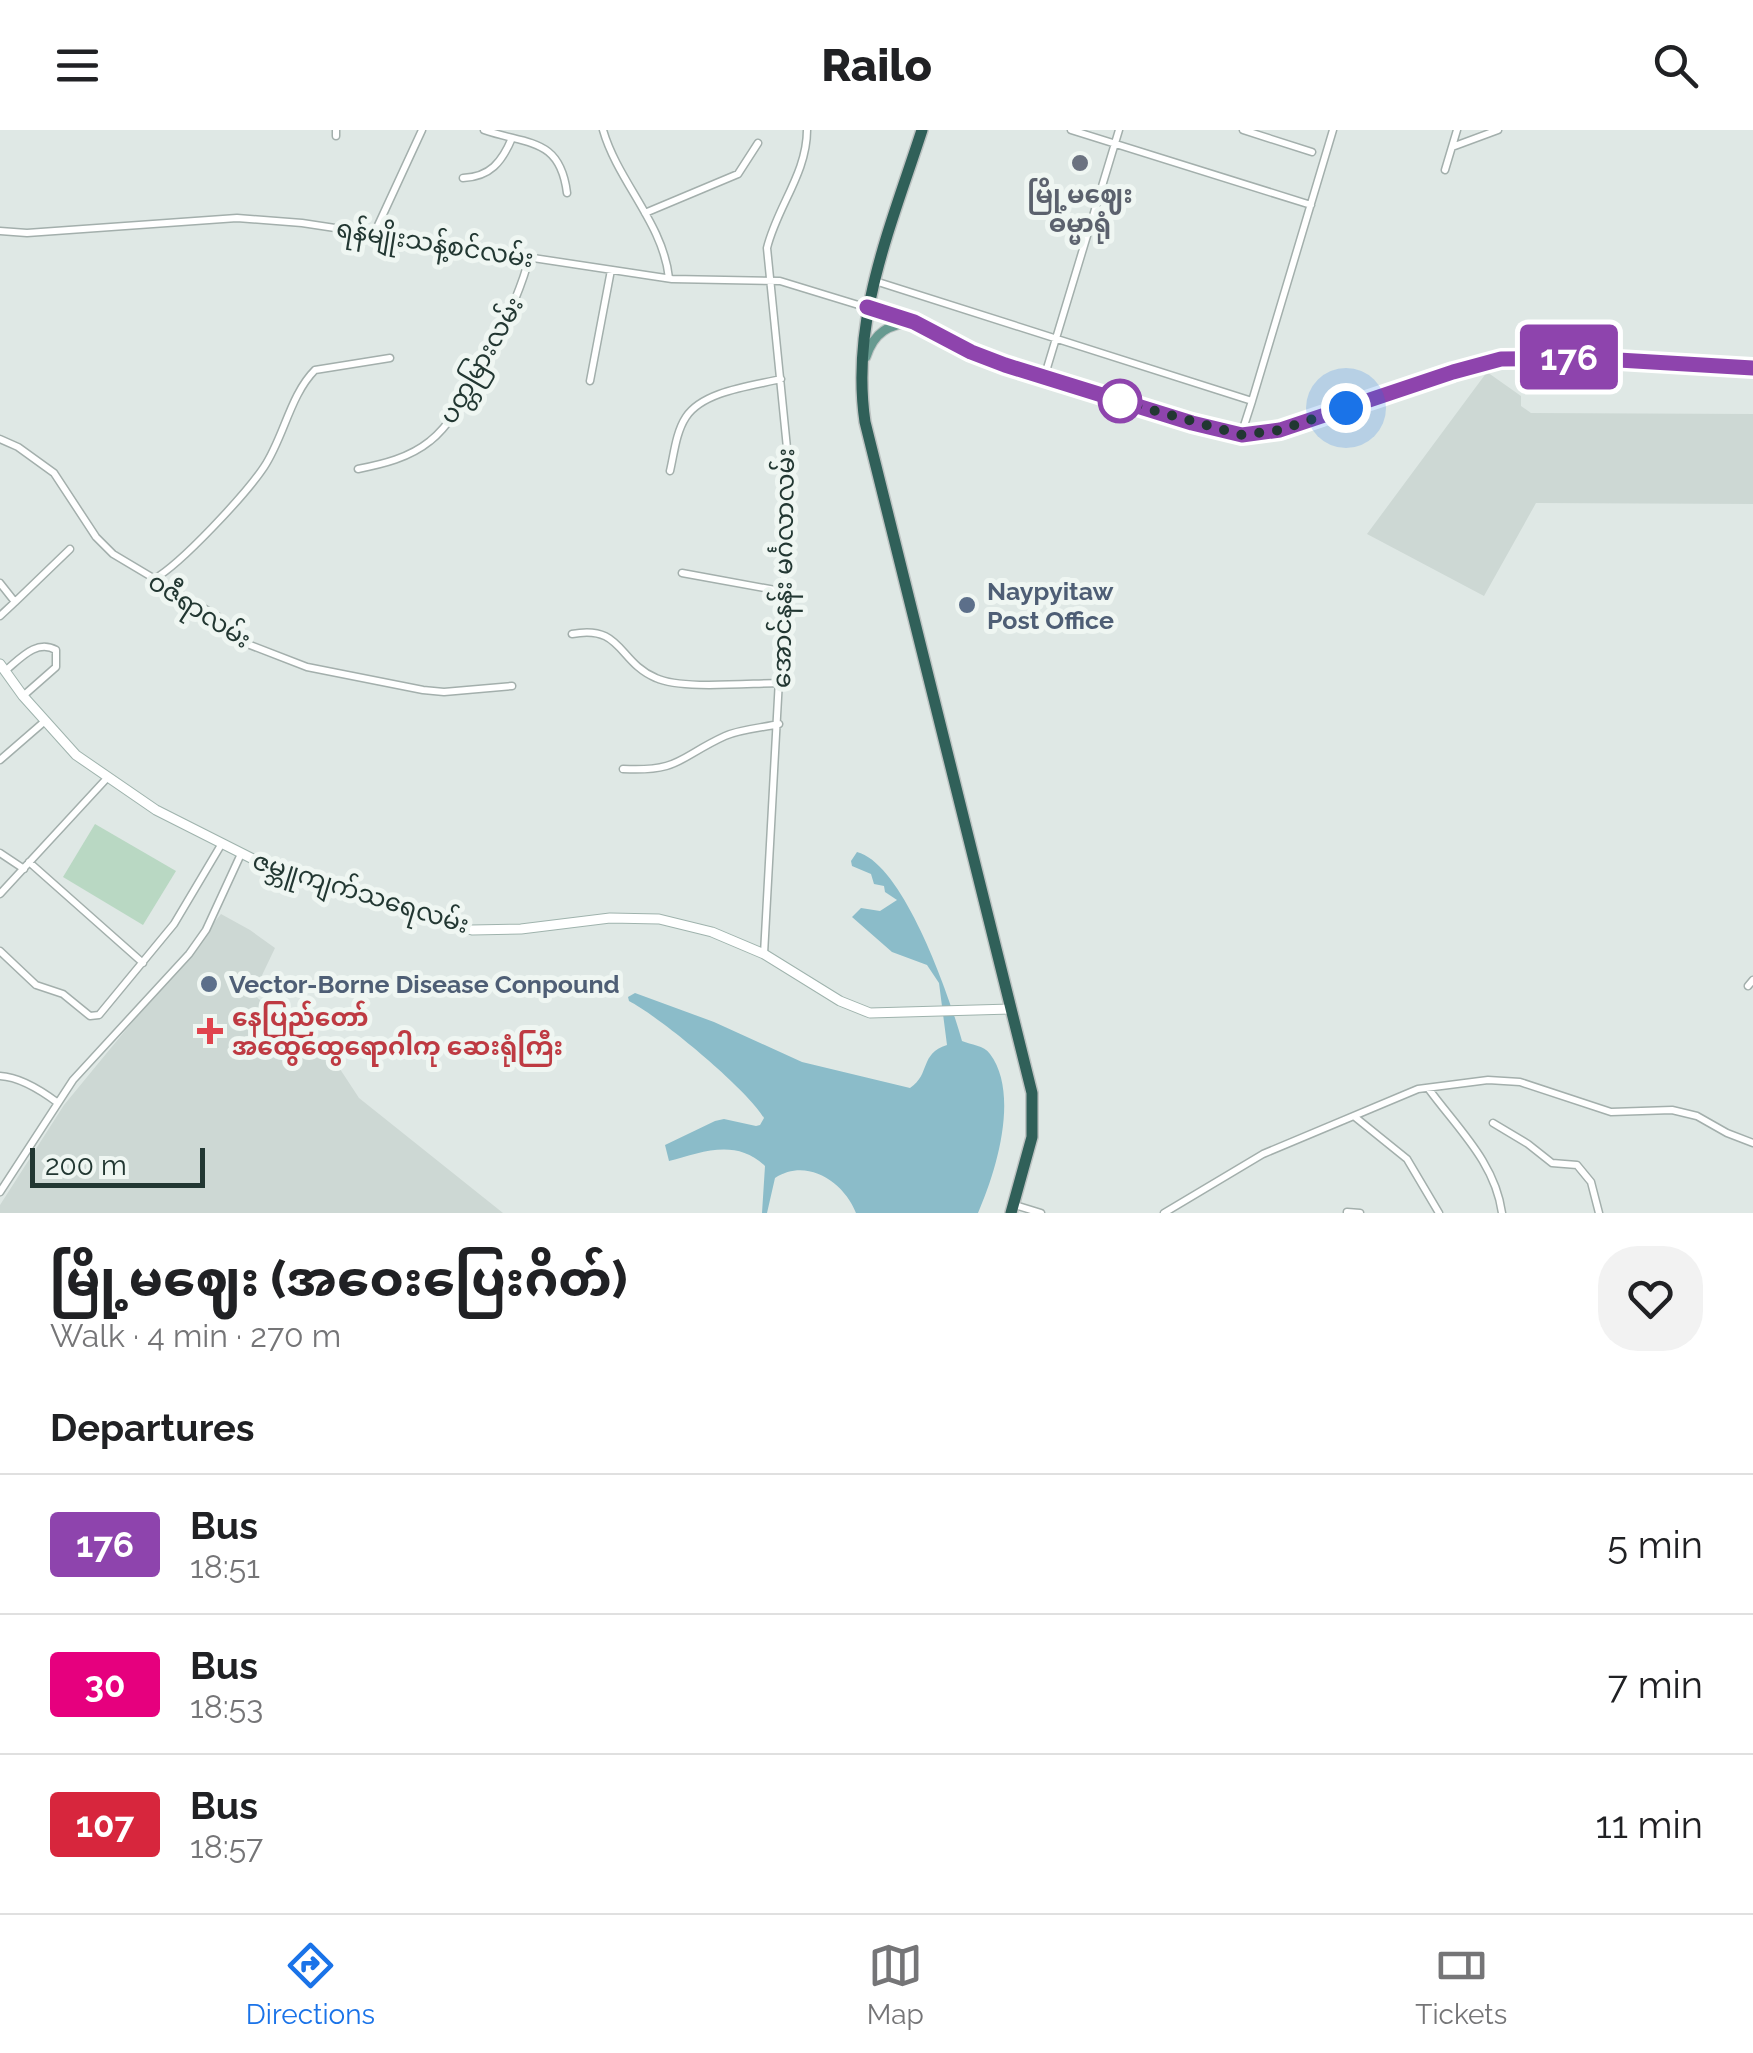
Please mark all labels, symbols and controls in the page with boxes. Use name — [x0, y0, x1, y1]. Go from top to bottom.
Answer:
icon: menu — [50, 38, 105, 93]
icon: search — [1648, 38, 1703, 93]
text: Railo — [821, 39, 932, 92]
marker: မြို့မဈေး ဓမ္မာရုံ — [1069, 152, 1091, 174]
place label: မြို့မဈေး ဓမ္မာရုံ — [1027, 177, 1133, 245]
street label: ရန်မျိုးသန့်စင်လမ်း — [333, 211, 536, 279]
street label: ပတ္တမြားလမ်း — [431, 290, 535, 432]
line badge: 176 — [1512, 324, 1626, 390]
text: 176 — [1540, 337, 1598, 378]
unlabelled marker — [1099, 380, 1141, 422]
your location — [1321, 383, 1371, 433]
street label: အောင်နန်း မင်္ဂလာလမ်း — [764, 448, 806, 688]
street label: ဝဇီရာလမ်း — [140, 564, 258, 659]
place label: Naypyitaw Post Office — [987, 576, 1114, 635]
marker: Naypyitaw Post Office — [956, 594, 978, 616]
street label: ဇမ္ဘူကျက်သရေလမ်း — [247, 843, 473, 945]
place label: Vector-Borne Disease Conpound — [229, 969, 620, 999]
marker: Vector-Borne Disease Conpound — [198, 973, 220, 995]
place label: နေပြည်တော် အထွေထွေရောဂါကု ဆေးရုံကြီး — [232, 1000, 563, 1067]
marker: နေပြည်တော် အထွေထွေရောဂါကု ဆေးရုံကြီး — [197, 1018, 223, 1044]
scale bar — [30, 1143, 205, 1188]
text: 200 m — [45, 1149, 127, 1182]
button: heart — [1598, 1246, 1703, 1351]
text: မြို့မဈေး (အဝေးပြေးဂိတ်) — [50, 1251, 627, 1307]
text: Walk · 4 min · 270 m — [50, 1317, 341, 1354]
text: Departures — [50, 1405, 255, 1450]
text: Bus — [190, 1503, 258, 1548]
text: 5 min — [1607, 1522, 1703, 1567]
text: 176 — [76, 1524, 134, 1565]
text: 18:51 — [190, 1548, 260, 1585]
text: Bus — [190, 1643, 258, 1688]
text: 7 min — [1608, 1662, 1703, 1707]
text: 30 — [84, 1664, 126, 1705]
text: 18:53 — [190, 1688, 263, 1725]
text: Bus — [190, 1783, 258, 1828]
text: 11 min — [1595, 1802, 1703, 1847]
text: 107 — [76, 1804, 134, 1845]
text: 18:57 — [190, 1828, 263, 1865]
tab: Directions — [246, 1938, 375, 2031]
tab: Map — [867, 1938, 924, 2031]
tab: Tickets — [1415, 1938, 1507, 2031]

